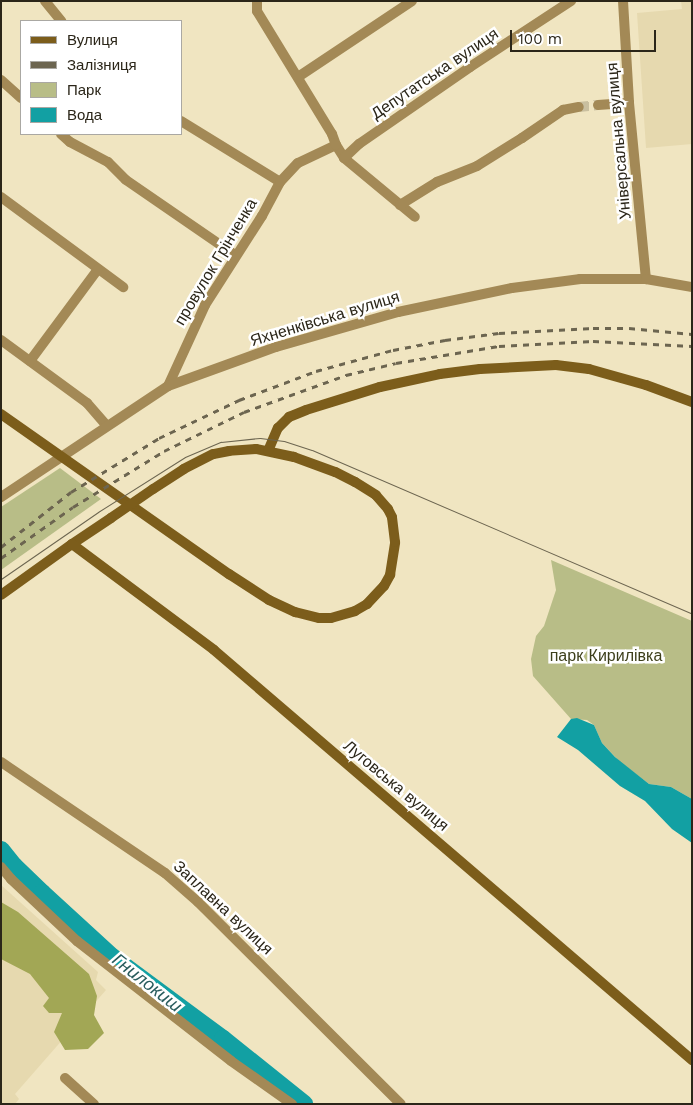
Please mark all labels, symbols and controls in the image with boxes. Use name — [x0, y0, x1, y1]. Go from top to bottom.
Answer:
legend — [20, 20, 182, 135]
scale bar — [513, 20, 659, 52]
street label: Депутатська вулиця — [368, 24, 502, 124]
text: 100 m — [518, 30, 562, 48]
text: Вулиця — [67, 31, 118, 49]
text: Залізниця — [67, 56, 137, 74]
street label: Універсальна вулиця — [603, 62, 635, 220]
text: Парк — [67, 81, 101, 99]
text: Вода — [67, 106, 102, 124]
street label: провулок Грінченка — [171, 195, 261, 329]
street label: Яхненківська вулиця — [248, 287, 402, 351]
park label: парк Кирилівка — [550, 646, 662, 666]
street label: Луговська вулиця — [340, 736, 452, 836]
street label: Заплавна вулиця — [169, 857, 277, 959]
water label: Гнилокиш — [108, 949, 186, 1017]

